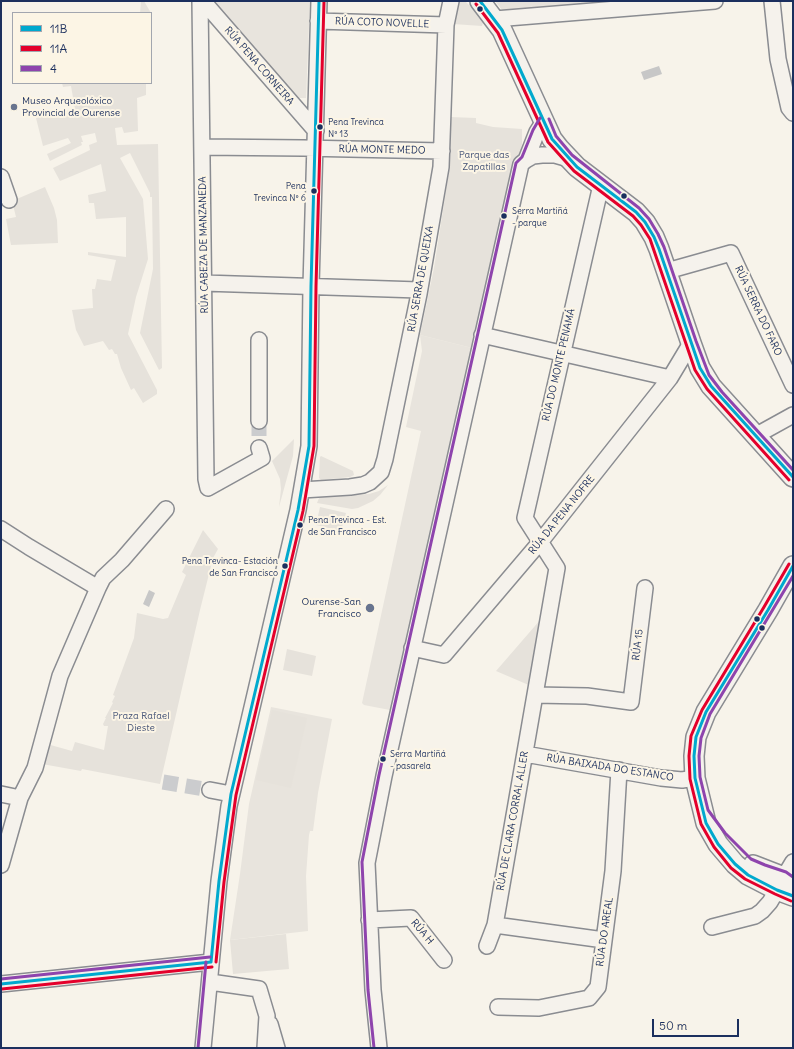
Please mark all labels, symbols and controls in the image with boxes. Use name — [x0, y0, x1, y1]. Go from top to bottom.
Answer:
unlabelled marker — [475, 4, 485, 14]
legend — [12, 12, 152, 84]
street label: RÚA COTO NOVELLE — [335, 15, 429, 31]
text: 11B — [50, 21, 67, 36]
street label: RÚA PENA CORNEIRA — [222, 24, 296, 108]
text: 11A — [50, 41, 67, 56]
text: 4 — [50, 61, 57, 76]
place label: Museo Arqueolóxico Provincial de Ourense — [22, 95, 120, 118]
marker: Museo Arqueolóxico Provincial de Ourense — [9, 102, 19, 112]
place label: Pena Trevinca Nº 13 — [328, 117, 384, 138]
marker: Pena Trevinca Nº 13 — [315, 122, 325, 132]
street label: RÚA MONTE MEDO — [338, 143, 426, 157]
park label: Parque das Zapatillas — [459, 149, 509, 172]
street label: RÚA CABEZA DE MANZANEDA — [197, 176, 211, 314]
place label: Pena Trevinca Nº 6 — [253, 181, 306, 202]
marker: Pena Trevinca Nº 6 — [309, 186, 319, 196]
unlabelled marker — [619, 191, 629, 201]
place label: Serra Martiñá - parque — [512, 206, 568, 227]
marker: Serra Martiñá - parque — [499, 211, 509, 221]
street label: RÚA SERRA DE QUEIXA — [406, 225, 436, 333]
street label: RÚA SERRA DO FARO — [732, 264, 784, 358]
street label: RÚA DO MONTE PENAMÁ — [540, 308, 578, 422]
street label: RÚA DA PENA NOFRE — [526, 473, 598, 557]
place label: Pena Trevinca - Est. de San Francisco — [308, 515, 386, 536]
marker: Pena Trevinca - Est. de San Francisco — [295, 520, 305, 530]
place label: Pena Trevinca- Estación de San Francisco — [182, 556, 278, 577]
marker: Pena Trevinca- Estación de San Francisco — [280, 561, 290, 571]
place label: Ourense-San Francisco — [301, 596, 361, 620]
marker: Ourense-San Francisco — [364, 602, 376, 614]
unlabelled marker — [752, 614, 762, 624]
unlabelled marker — [757, 623, 767, 633]
street label: RÚA 15 — [630, 629, 646, 661]
park label: Praza Rafael Dieste — [113, 710, 169, 734]
place label: Serra Martiñá - pasarela — [390, 749, 446, 770]
street label: RÚA DE CLARA CORRAL ALLER — [495, 750, 531, 892]
street label: RÚA BAIXADA DO ESTANCO — [545, 752, 675, 784]
marker: Serra Martiñá - pasarela — [378, 754, 388, 764]
street label: RÚA DO AREAL — [594, 897, 616, 967]
street label: RÚA H — [408, 917, 436, 947]
scale bar — [654, 1011, 741, 1037]
text: 50 m — [659, 1018, 687, 1033]

